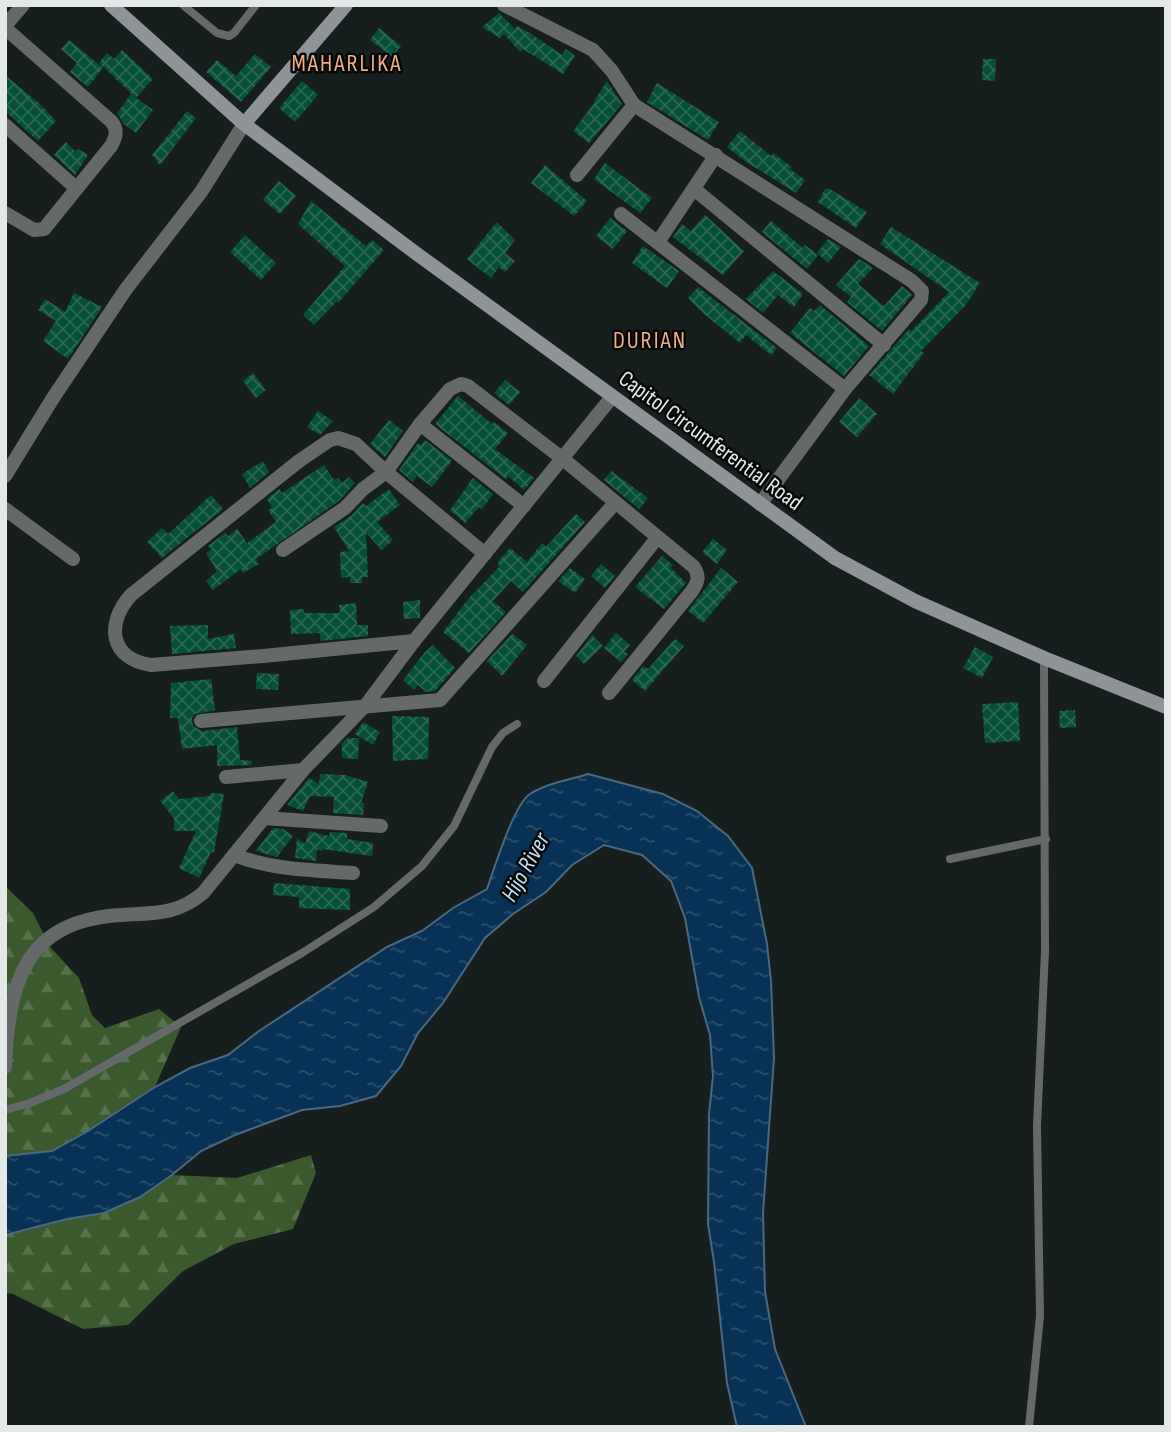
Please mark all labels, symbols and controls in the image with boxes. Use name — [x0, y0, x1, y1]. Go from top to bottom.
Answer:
district label: MAHARLIKA — [292, 49, 403, 78]
district label: DURIAN — [613, 326, 687, 355]
street label: Capitol Circumferential Road — [613, 365, 808, 517]
water label: Hijo River — [495, 827, 557, 907]

